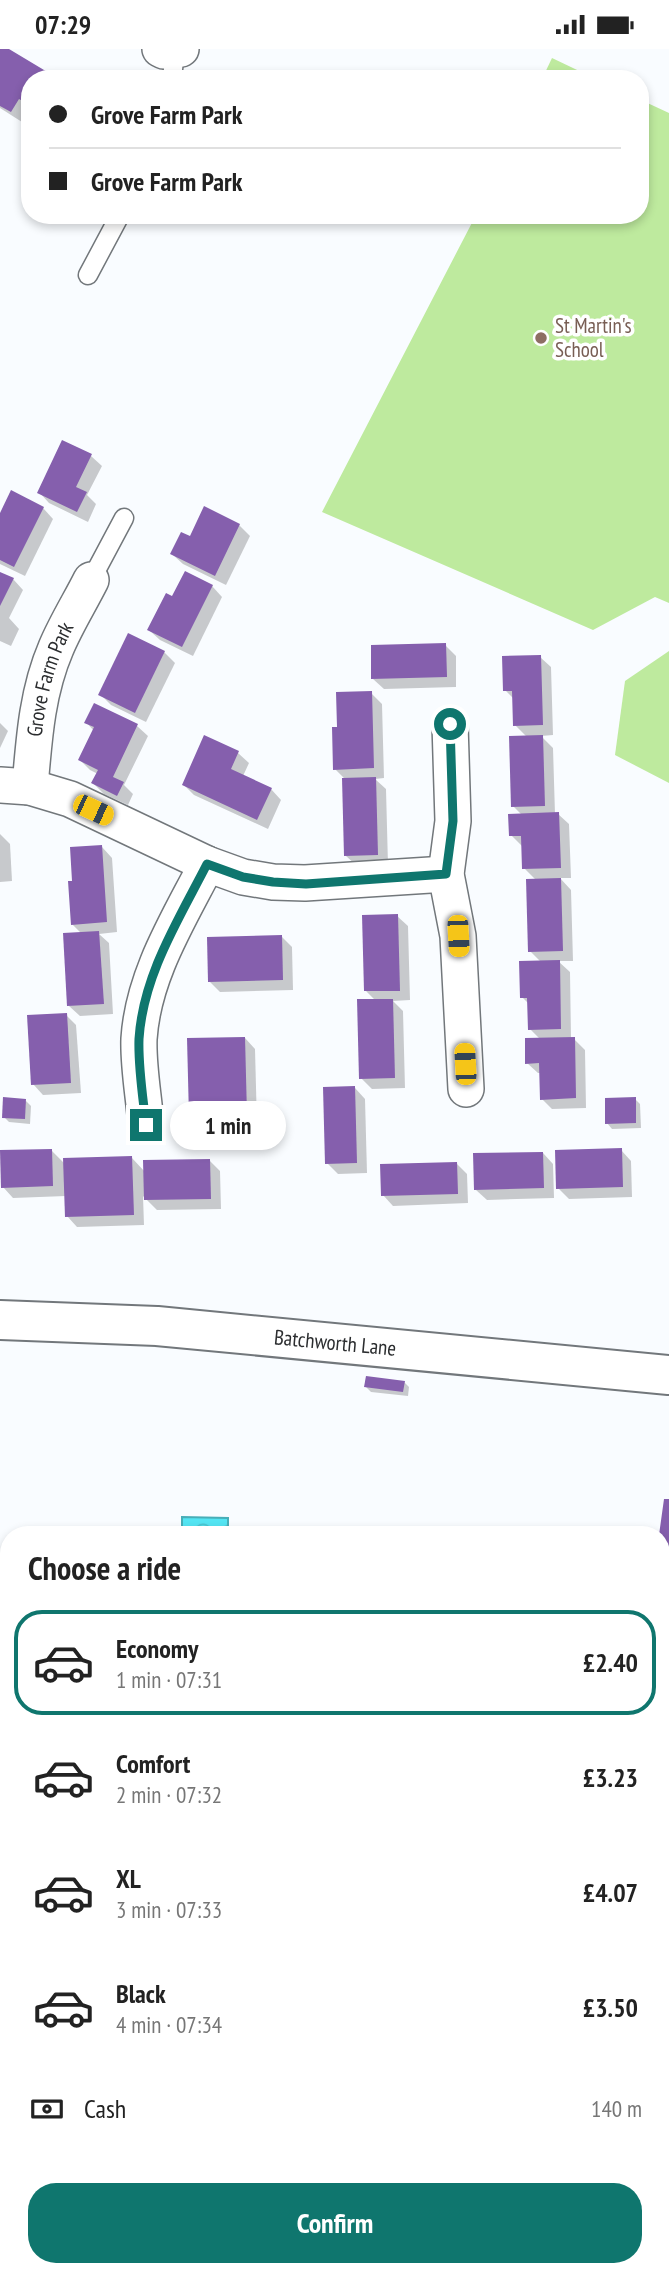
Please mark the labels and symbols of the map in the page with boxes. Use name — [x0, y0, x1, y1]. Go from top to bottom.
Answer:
place label: St Martin's School — [555, 312, 632, 363]
marker: St Martin's School — [533, 330, 549, 346]
street label: Grove Farm Park — [21, 617, 79, 738]
route start — [434, 708, 466, 740]
car — [70, 792, 117, 828]
car — [447, 914, 470, 958]
car — [454, 1042, 477, 1086]
callout: 1 min — [170, 1101, 286, 1149]
route end — [130, 1109, 162, 1141]
street label: Batchworth Lane — [273, 1323, 397, 1362]

